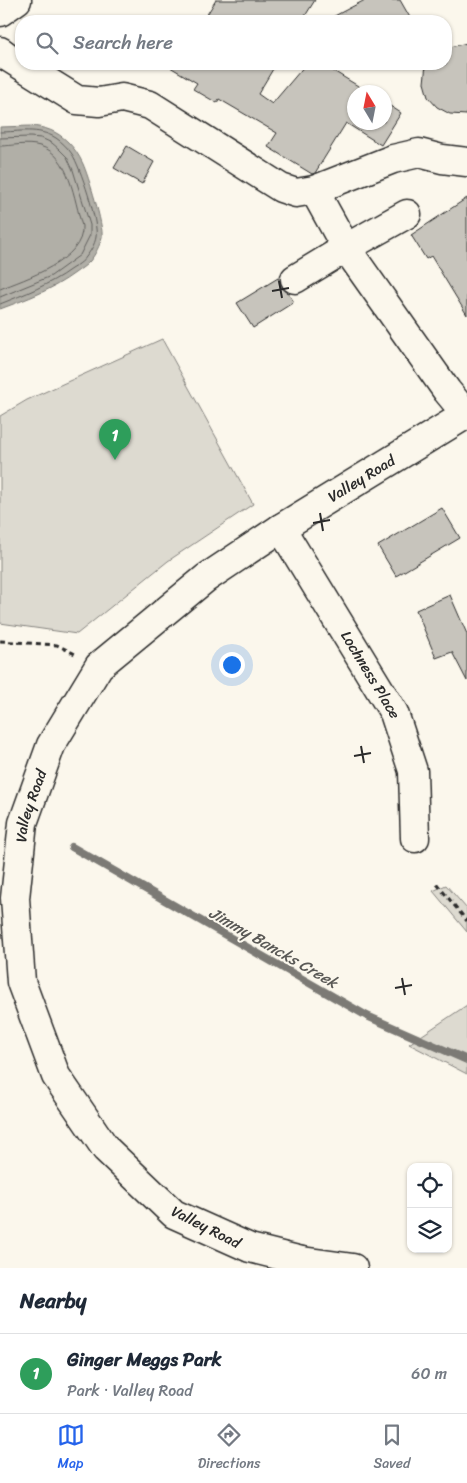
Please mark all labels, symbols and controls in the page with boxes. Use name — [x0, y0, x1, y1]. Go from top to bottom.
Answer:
search box — [15, 15, 452, 70]
text: Search here — [73, 26, 173, 59]
icon: search — [33, 29, 61, 57]
north arrow — [347, 85, 392, 130]
pin: 1 — [99, 419, 131, 460]
street label: Valley Road — [323, 447, 401, 509]
street label: Lochness Place — [334, 625, 408, 722]
your location — [219, 652, 245, 678]
street label: Valley Road — [8, 765, 55, 844]
water label: Jimmy Bancks Creek — [204, 899, 345, 997]
map controls — [407, 1163, 452, 1253]
button: locate — [407, 1163, 452, 1208]
street label: Valley Road — [167, 1198, 246, 1256]
button: layers — [407, 1208, 452, 1253]
text: Nearby — [20, 1282, 86, 1320]
text: Ginger Meggs Park — [67, 1343, 222, 1376]
text: 1 — [33, 1359, 39, 1388]
text: 60 m — [411, 1359, 447, 1388]
text: Park · Valley Road — [67, 1376, 193, 1405]
tab: Map — [57, 1421, 85, 1476]
tab: Directions — [198, 1421, 260, 1476]
tab: Saved — [374, 1421, 410, 1476]

